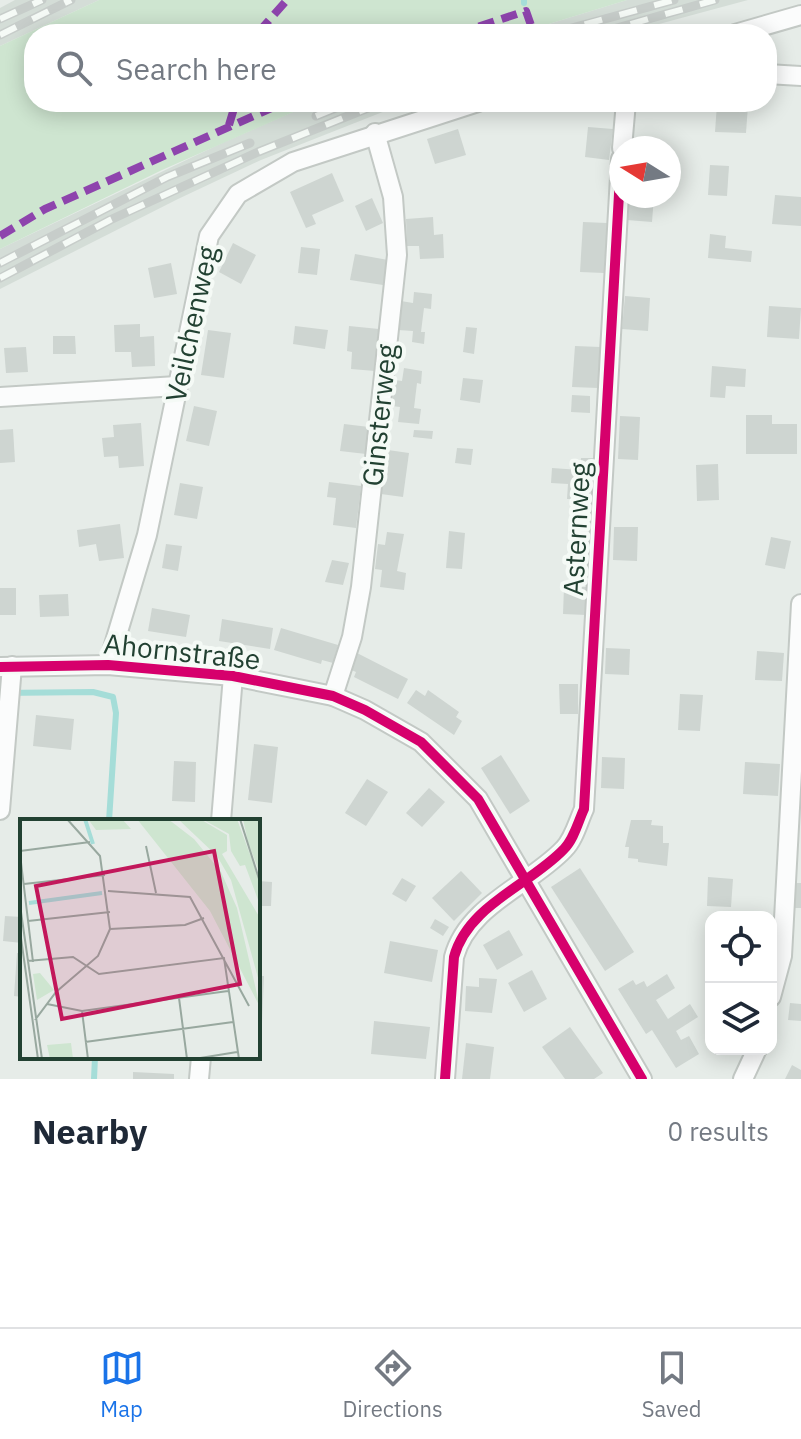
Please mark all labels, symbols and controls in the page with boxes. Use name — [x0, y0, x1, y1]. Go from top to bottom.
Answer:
search box — [24, 24, 777, 112]
icon: search — [52, 46, 96, 90]
text: Search here — [116, 49, 277, 88]
north arrow — [609, 136, 681, 208]
street label: Veilchenweg — [156, 242, 226, 406]
street label: Ginsterweg — [353, 342, 405, 488]
street label: Asternweg — [554, 461, 598, 597]
street label: Ahornstraße — [102, 624, 262, 678]
inset map — [20, 819, 260, 1059]
map controls — [705, 911, 777, 1055]
button: locate — [705, 911, 777, 983]
button: layers — [705, 983, 777, 1055]
text: Nearby — [32, 1109, 147, 1153]
text: 0 results — [667, 1114, 769, 1148]
tab: Map — [100, 1346, 144, 1423]
tab: Directions — [343, 1346, 443, 1423]
tab: Saved — [642, 1346, 701, 1423]

